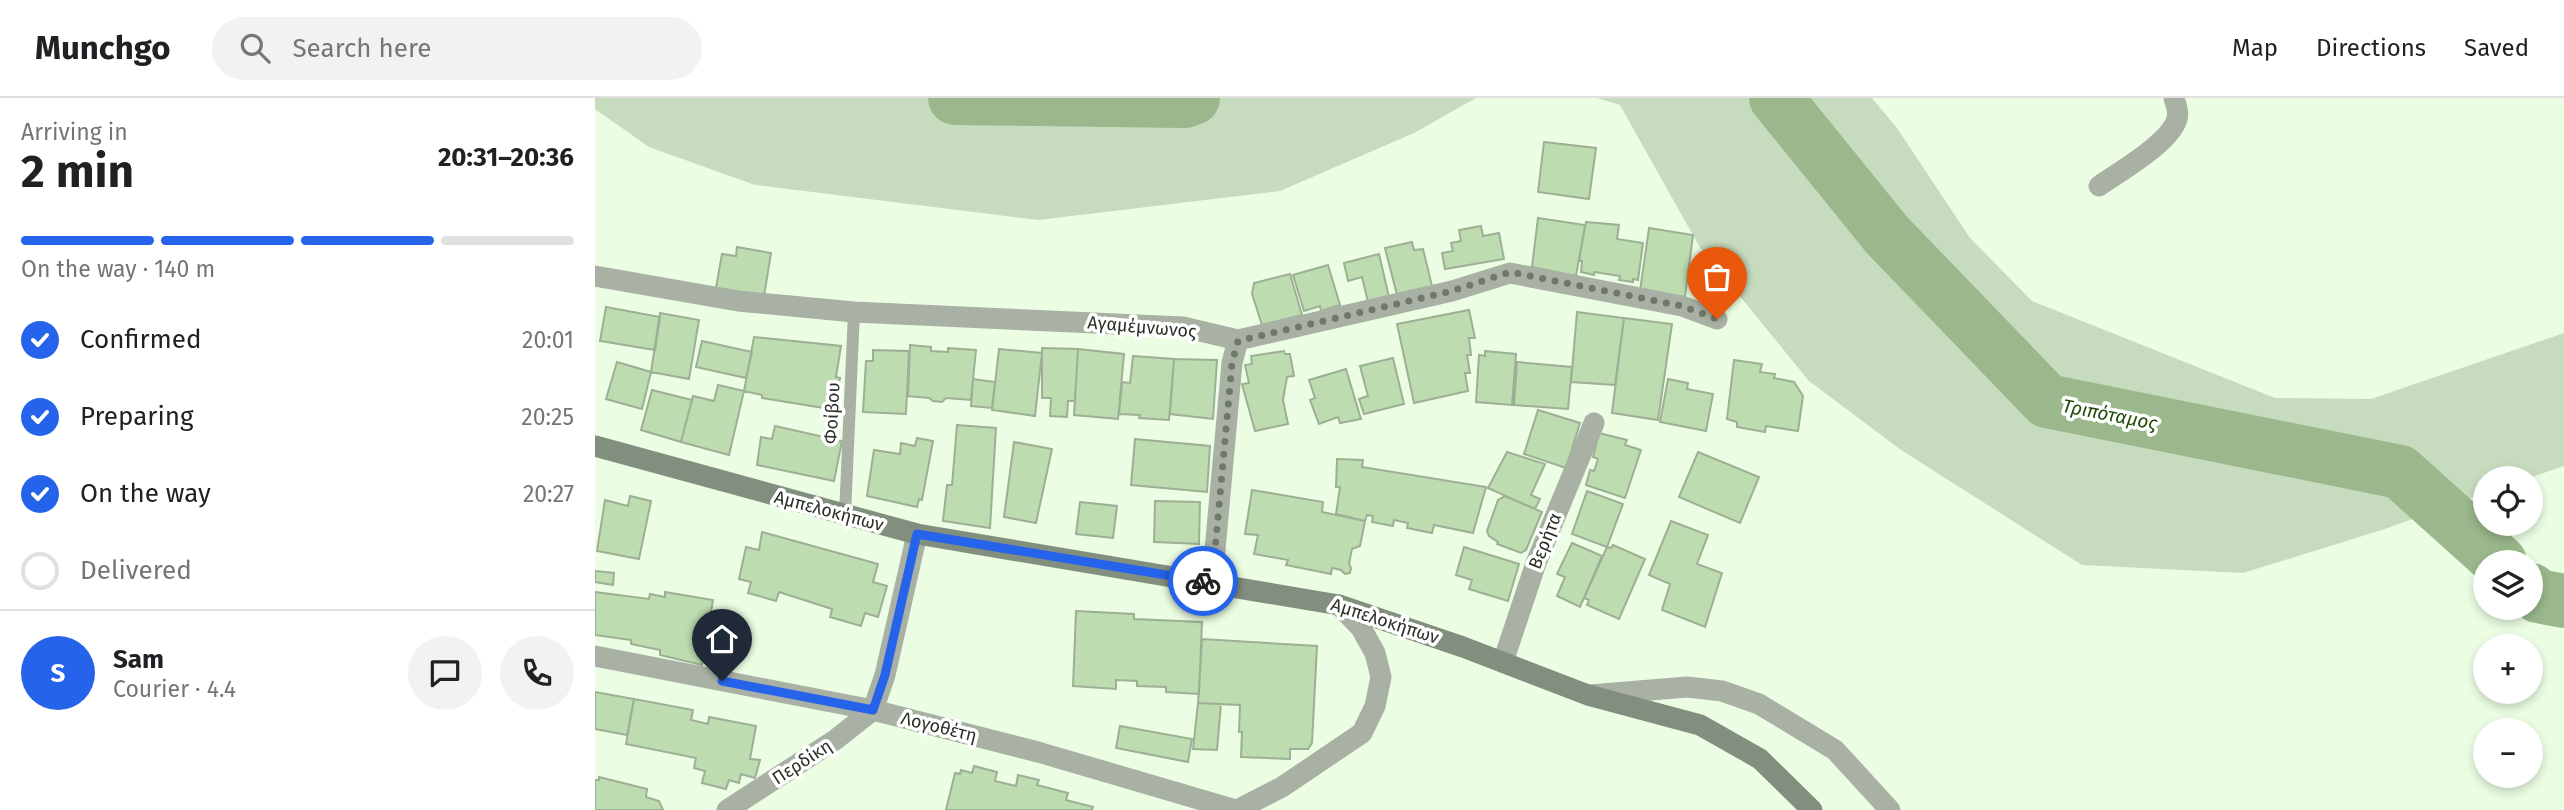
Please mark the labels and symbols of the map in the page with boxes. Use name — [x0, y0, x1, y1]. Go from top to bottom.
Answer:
pin — [1687, 247, 1747, 319]
street label: Αγαμέμνωνος — [1087, 311, 1198, 343]
street label: Φοίβου — [819, 382, 845, 444]
water label: Τριπόταμος — [2060, 394, 2161, 435]
street label: Αμπελοκήπων — [772, 486, 886, 536]
street label: Βερήτα — [1524, 510, 1566, 572]
courier — [1168, 546, 1238, 616]
street label: Αμπελοκήπων — [1328, 593, 1442, 649]
pin — [692, 609, 752, 681]
street label: Λογοθέτη — [899, 707, 979, 747]
street label: Περδίκη — [768, 735, 836, 789]

